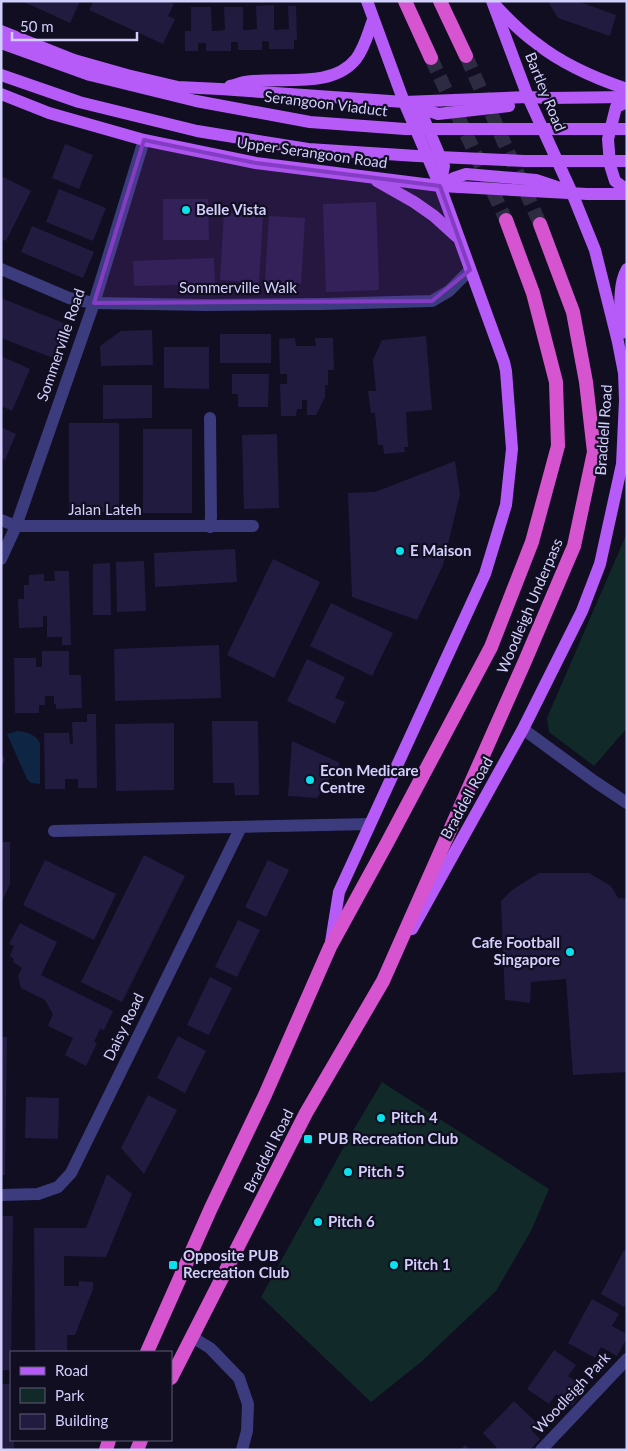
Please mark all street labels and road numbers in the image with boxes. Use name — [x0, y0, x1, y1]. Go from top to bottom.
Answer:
street label: Bartley Road — [522, 49, 570, 134]
street label: Serangoon Viaduct — [263, 87, 389, 120]
street label: Upper Serangoon Road — [236, 133, 389, 171]
street label: Sommerville Walk — [179, 278, 297, 296]
street label: Sommerville Road — [32, 286, 88, 403]
street label: Braddell Road — [591, 384, 615, 476]
street label: Jalan Lateh — [68, 500, 142, 518]
street label: Woodleigh Underpass — [492, 535, 566, 676]
street label: Braddell Road — [436, 753, 496, 842]
street label: Daisy Road — [99, 990, 147, 1063]
street label: Braddell Road — [239, 1106, 297, 1195]
street label: Woodleigh Park — [529, 1348, 614, 1437]

